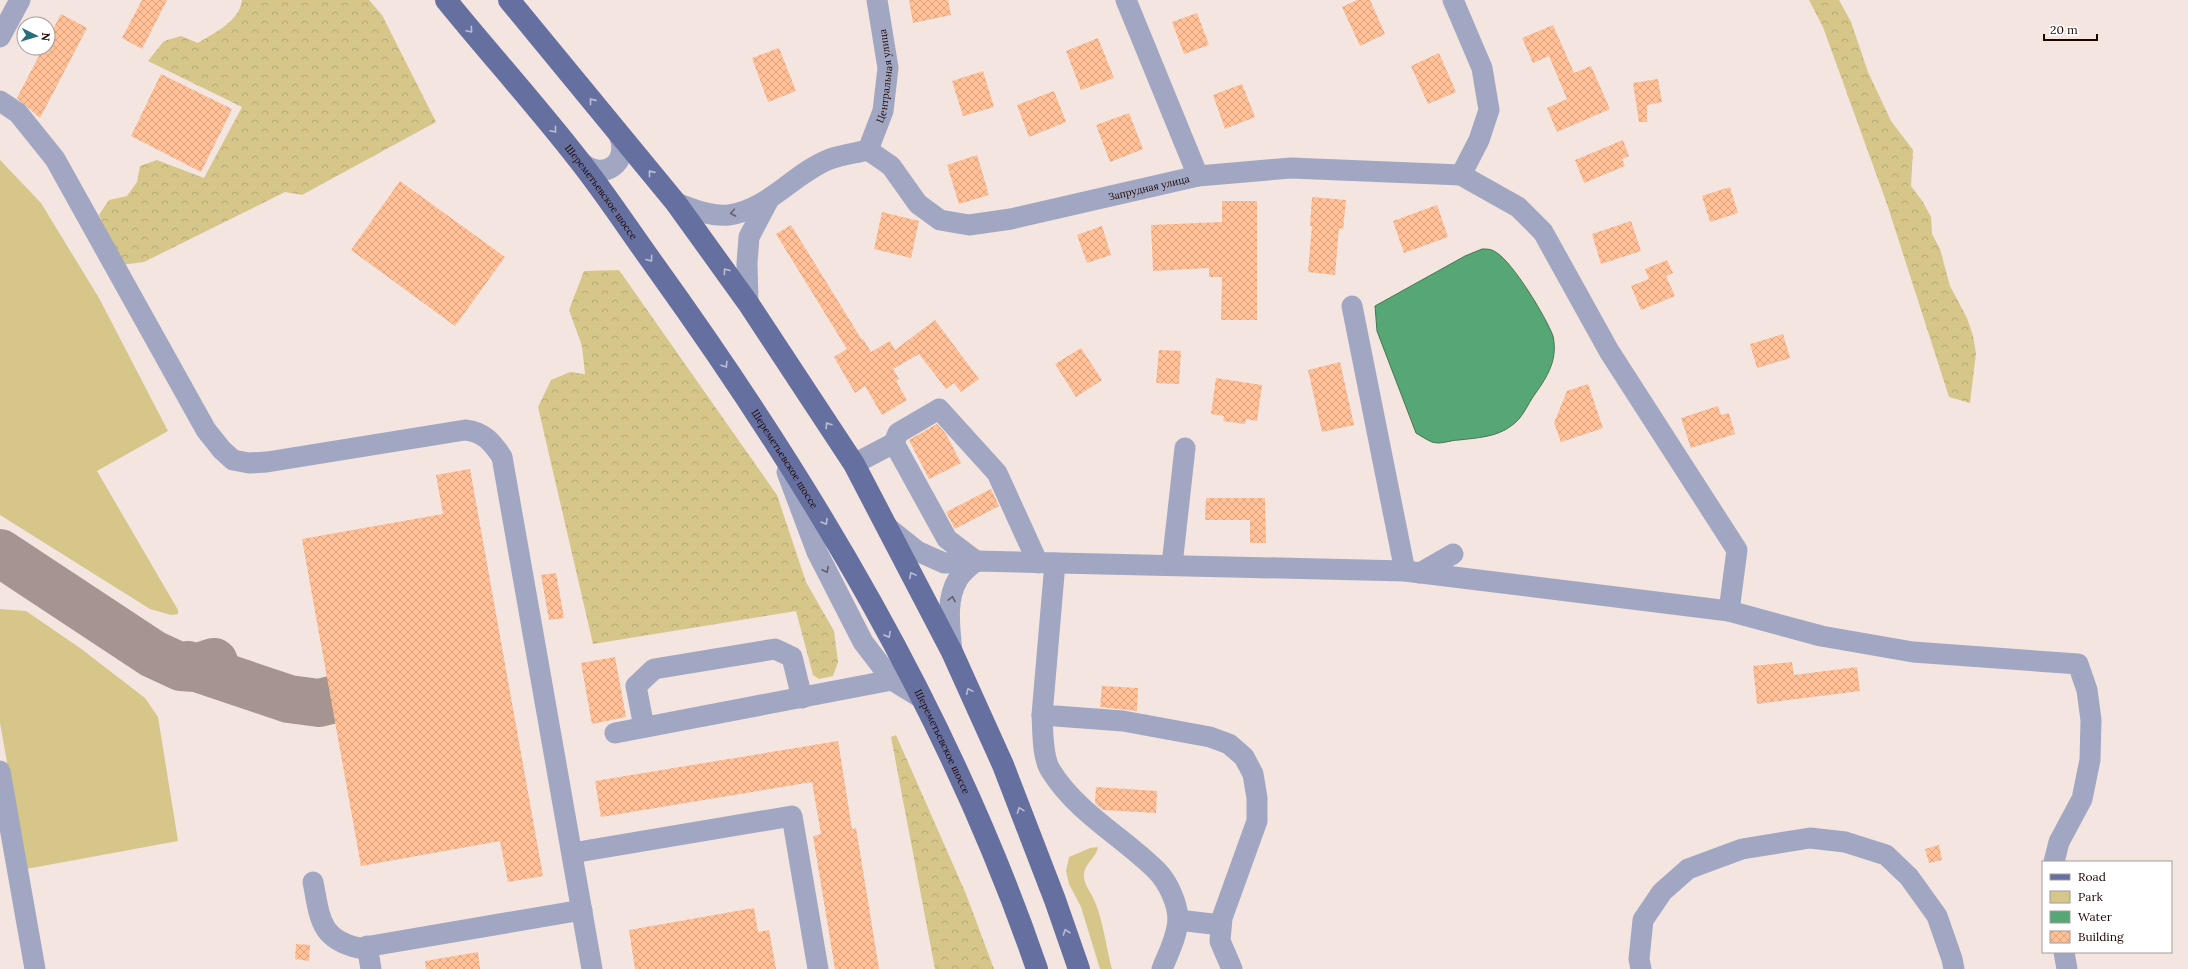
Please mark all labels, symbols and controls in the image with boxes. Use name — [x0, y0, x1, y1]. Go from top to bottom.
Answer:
north arrow — [16, 16, 56, 56]
scale bar — [2044, 16, 2097, 42]
text: 20 m — [2050, 22, 2078, 37]
one-way arrow — [466, 25, 473, 33]
street label: Центральная улица — [873, 28, 895, 125]
text: N — [39, 32, 53, 42]
one-way arrow — [590, 98, 597, 106]
one-way arrow — [549, 125, 556, 133]
street label: Шереметьевское шоссе — [562, 142, 641, 243]
one-way arrow — [649, 171, 656, 178]
street label: Запрудная улица — [1107, 172, 1191, 203]
one-way arrow — [730, 209, 736, 217]
one-way arrow — [645, 255, 652, 262]
one-way arrow — [723, 269, 730, 276]
one-way arrow — [720, 361, 728, 368]
street label: Шереметьевское шоссе — [748, 407, 821, 511]
one-way arrow — [826, 422, 833, 429]
one-way arrow — [820, 518, 827, 525]
one-way arrow — [822, 566, 829, 574]
one-way arrow — [909, 571, 916, 579]
one-way arrow — [947, 596, 956, 602]
one-way arrow — [884, 631, 891, 638]
street label: Шереметьевское шоссе — [912, 687, 973, 797]
one-way arrow — [966, 687, 974, 694]
one-way arrow — [1017, 807, 1025, 814]
legend — [2042, 861, 2172, 953]
text: Road — [2078, 869, 2106, 884]
text: Park — [2078, 889, 2104, 904]
text: Water — [2078, 909, 2113, 924]
one-way arrow — [1062, 929, 1071, 936]
text: Building — [2078, 929, 2124, 944]

